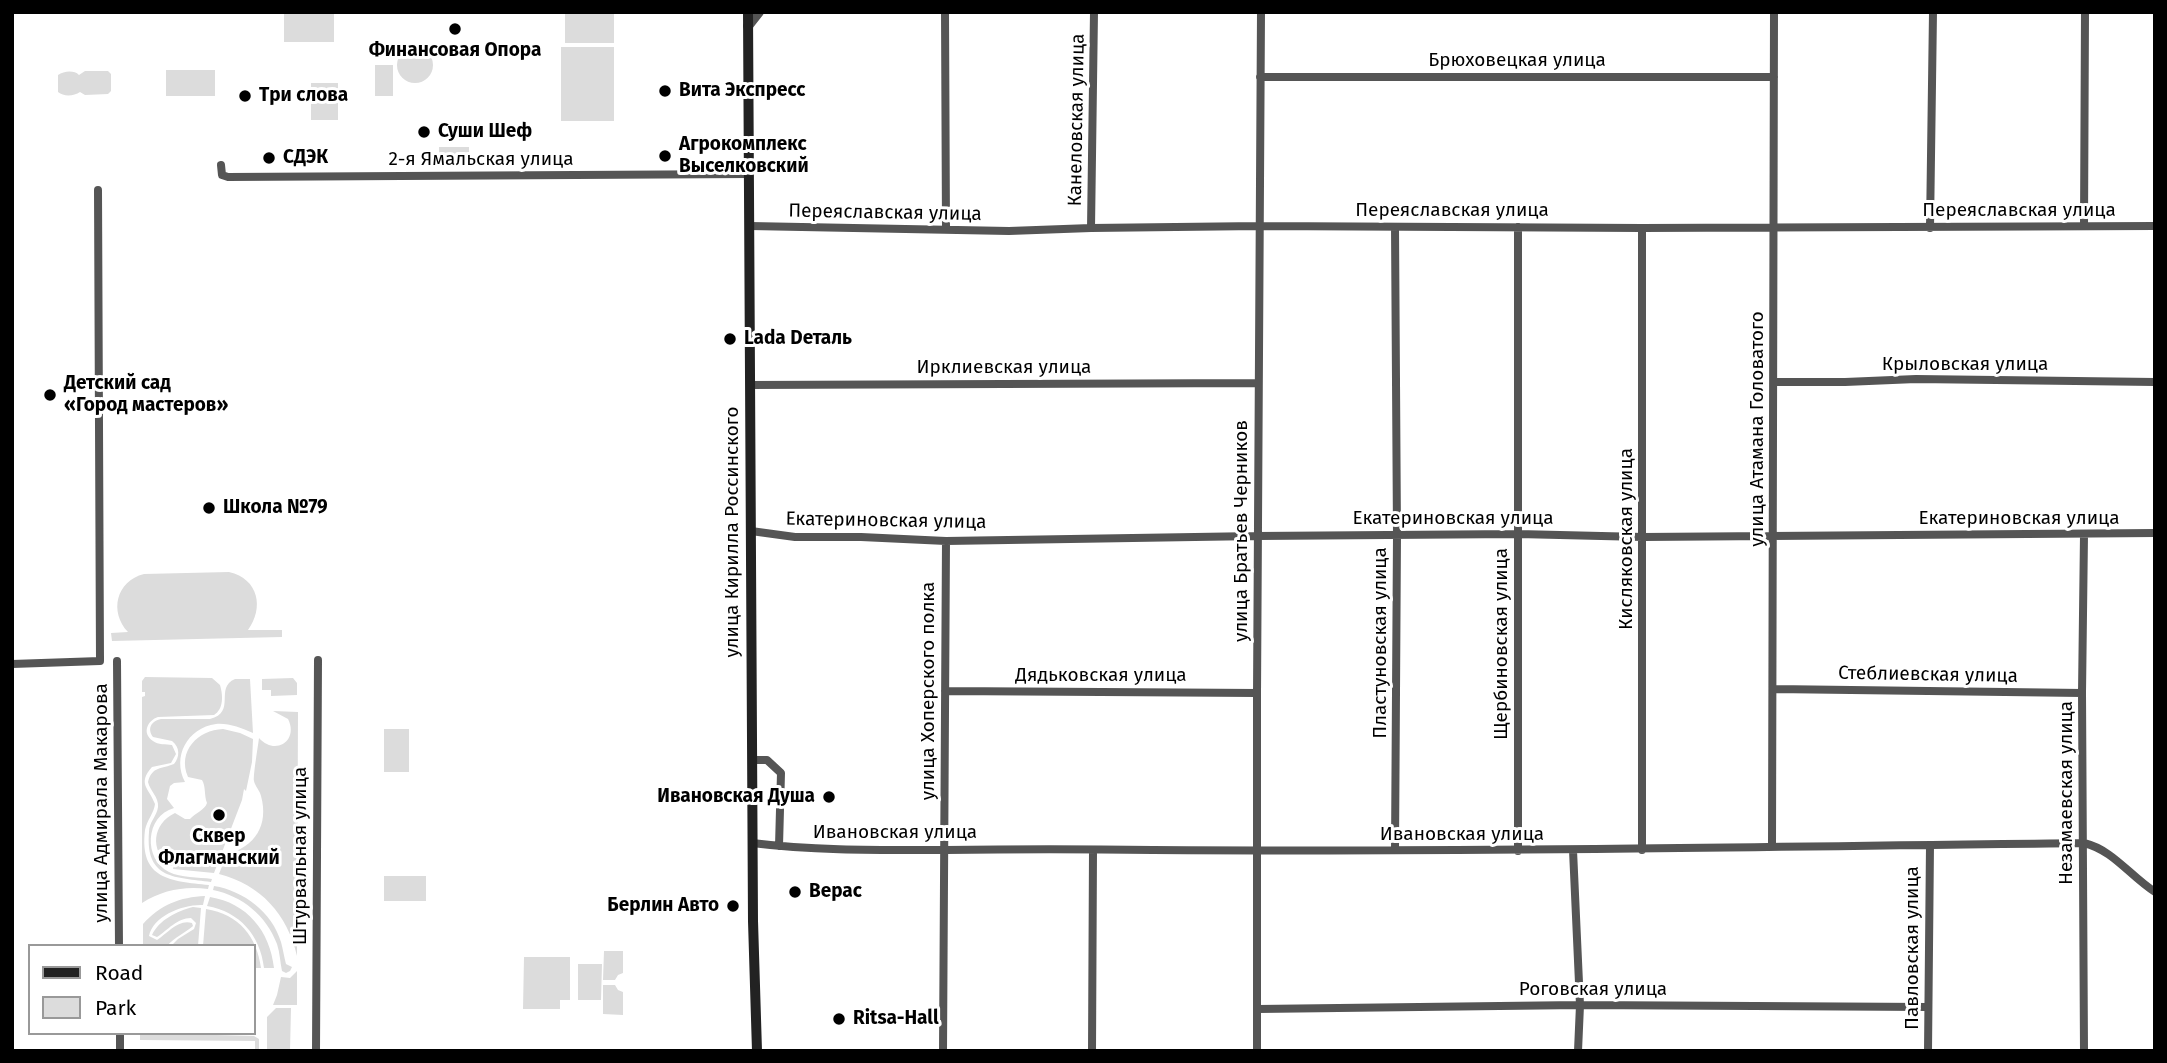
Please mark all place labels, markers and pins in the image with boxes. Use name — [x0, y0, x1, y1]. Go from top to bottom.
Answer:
marker: Финансовая Опора — [447, 21, 463, 37]
place label: Финансовая Опора — [369, 40, 541, 62]
place label: Вита Экспресс — [679, 80, 805, 102]
marker: Вита Экспресс — [657, 83, 673, 99]
place label: Три слова — [259, 85, 348, 107]
marker: Три слова — [237, 88, 253, 104]
place label: Суши Шеф — [438, 121, 532, 143]
marker: Суши Шеф — [416, 124, 432, 140]
place label: Агрокомплекс Выселковский — [679, 134, 809, 178]
place label: СДЭК — [283, 147, 328, 169]
marker: Агрокомплекс Выселковский — [657, 148, 673, 164]
marker: СДЭК — [261, 150, 277, 166]
place label: Lada Dеталь — [744, 328, 852, 350]
marker: Lada Dеталь — [722, 331, 738, 347]
place label: Детский сад «Город мастеров» — [64, 373, 228, 417]
marker: Детский сад «Город мастеров» — [42, 387, 58, 403]
place label: Школа №79 — [223, 497, 328, 519]
marker: Школа №79 — [201, 500, 217, 516]
place label: Ивановская Душа — [657, 786, 815, 808]
marker: Ивановская Душа — [821, 789, 837, 805]
marker: Сквер Флагманский — [211, 807, 227, 823]
place label: Сквер Флагманский — [158, 826, 280, 870]
place label: Верас — [809, 881, 862, 903]
marker: Верас — [787, 884, 803, 900]
place label: Берлин Авто — [607, 895, 719, 917]
marker: Берлин Авто — [725, 898, 741, 914]
place label: Ritsa-Hall — [853, 1008, 939, 1030]
marker: Ritsa-Hall — [831, 1011, 847, 1027]

